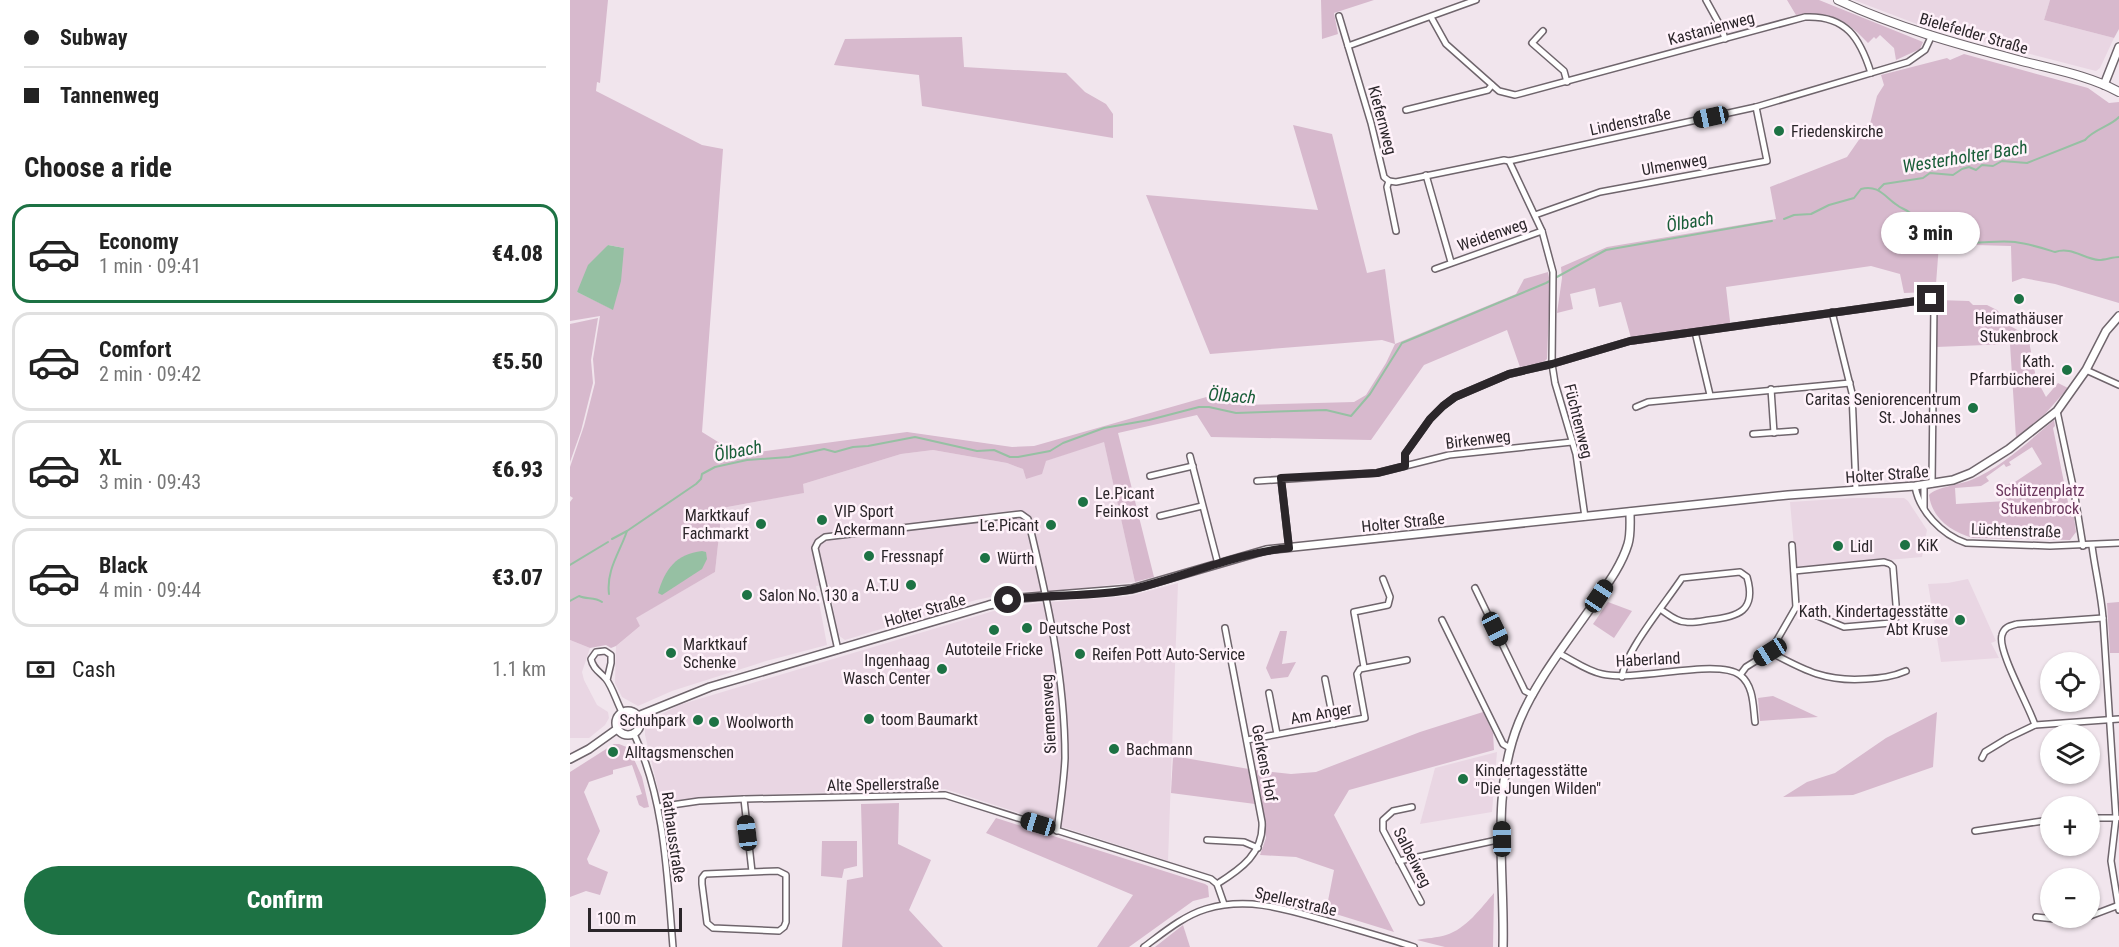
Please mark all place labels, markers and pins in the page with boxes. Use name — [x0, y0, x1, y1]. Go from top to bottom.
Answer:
place label: Friedenskirche — [1791, 122, 1883, 141]
marker: Friedenskirche — [1772, 124, 1786, 138]
marker: Heimathäuser Stukenbrock — [2012, 292, 2026, 306]
place label: Heimathäuser Stukenbrock — [1975, 309, 2063, 346]
place label: Kath. Pfarrbücherei — [1970, 352, 2055, 389]
marker: Kath. Pfarrbücherei — [2060, 363, 2074, 377]
place label: Caritas Seniorencentrum St. Johannes — [1805, 390, 1961, 427]
marker: Caritas Seniorencentrum St. Johannes — [1966, 401, 1980, 415]
place label: Le.Picant Feinkost — [1095, 484, 1155, 521]
marker: Le.Picant Feinkost — [1076, 495, 1090, 509]
place label: VIP Sport Ackermann — [834, 502, 905, 539]
place label: Marktkauf Fachmarkt — [682, 506, 749, 543]
marker: VIP Sport Ackermann — [815, 513, 829, 527]
place label: Le.Picant — [980, 516, 1039, 535]
marker: Marktkauf Fachmarkt — [754, 517, 768, 531]
marker: Le.Picant — [1044, 518, 1058, 532]
place label: KiK — [1917, 536, 1938, 555]
place label: Lidl — [1850, 537, 1873, 556]
marker: KiK — [1898, 538, 1912, 552]
marker: Lidl — [1831, 539, 1845, 553]
place label: Fressnapf — [881, 547, 944, 566]
marker: Fressnapf — [862, 549, 876, 563]
place label: Würth — [997, 549, 1035, 568]
marker: Würth — [978, 551, 992, 565]
place label: A.T.U — [866, 576, 899, 595]
marker: A.T.U — [904, 578, 918, 592]
place label: Salon No. 130 a — [759, 586, 859, 605]
marker: Salon No. 130 a — [740, 588, 754, 602]
place label: Kath. Kindertagesstätte Abt Kruse — [1799, 602, 1948, 639]
marker: Kath. Kindertagesstätte Abt Kruse — [1953, 613, 1967, 627]
place label: Deutsche Post — [1039, 619, 1131, 638]
marker: Deutsche Post — [1020, 621, 1034, 635]
marker: Autoteile Fricke — [987, 623, 1001, 637]
place label: Marktkauf Schenke — [683, 635, 747, 672]
place label: Autoteile Fricke — [945, 640, 1043, 659]
place label: Reifen Pott Auto-Service — [1092, 645, 1245, 664]
marker: Marktkauf Schenke — [664, 646, 678, 660]
marker: Reifen Pott Auto-Service — [1073, 647, 1087, 661]
place label: Ingenhaag Wasch Center — [843, 651, 930, 688]
marker: Ingenhaag Wasch Center — [935, 662, 949, 676]
place label: toom Baumarkt — [881, 710, 978, 729]
place label: Schuhpark — [619, 711, 687, 730]
marker: toom Baumarkt — [862, 712, 876, 726]
marker: Schuhpark — [691, 713, 705, 727]
place label: Woolworth — [726, 713, 794, 732]
marker: Woolworth — [707, 715, 721, 729]
place label: Bachmann — [1126, 740, 1193, 759]
marker: Bachmann — [1107, 742, 1121, 756]
place label: Alltagsmenschen — [625, 743, 734, 762]
marker: Alltagsmenschen — [606, 745, 620, 759]
place label: Kindertagesstätte "Die Jungen Wilden" — [1475, 761, 1601, 798]
marker: Kindertagesstätte "Die Jungen Wilden" — [1456, 772, 1470, 786]

